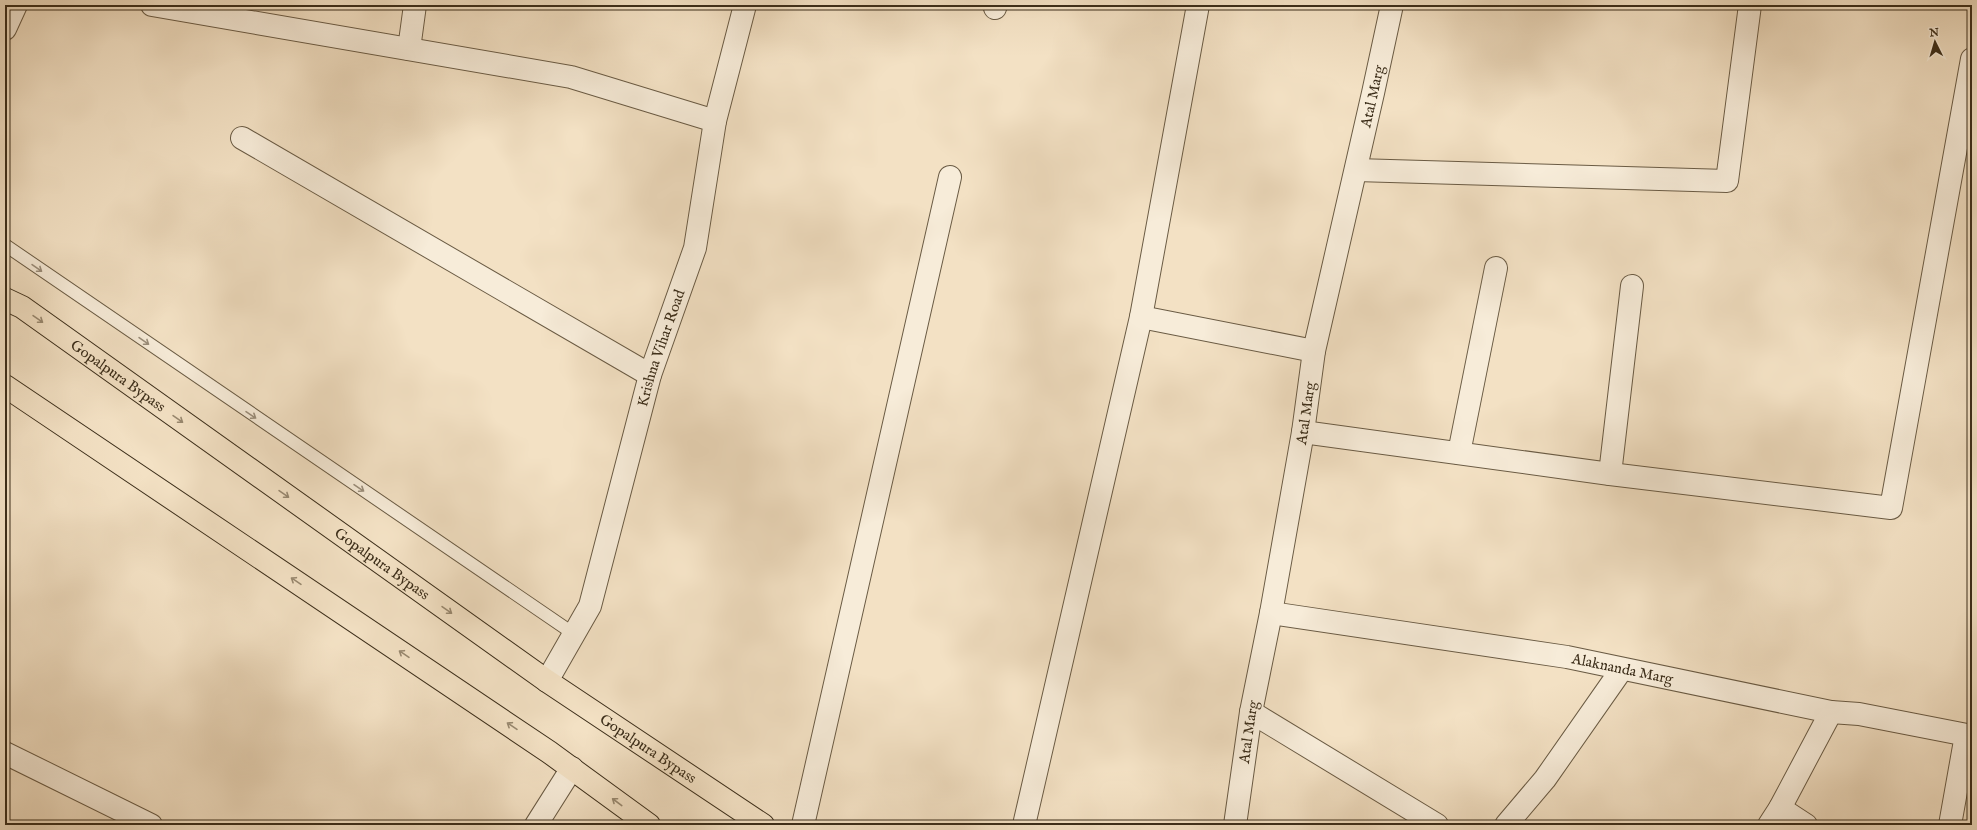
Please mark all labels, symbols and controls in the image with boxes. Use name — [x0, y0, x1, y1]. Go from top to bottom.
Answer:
north arrow — [1915, 22, 1955, 62]
text: N — [1928, 26, 1940, 41]
street label: Atal Marg — [1356, 62, 1388, 130]
one-way arrow — [31, 264, 42, 272]
street label: Krishna Vihar Road — [633, 286, 689, 409]
one-way arrow — [33, 315, 44, 323]
street label: Gopalpura Bypass — [67, 335, 170, 416]
one-way arrow — [138, 337, 149, 345]
street label: Atal Marg — [1291, 380, 1319, 447]
one-way arrow — [246, 411, 257, 419]
one-way arrow — [173, 415, 184, 423]
one-way arrow — [353, 484, 364, 492]
one-way arrow — [279, 490, 290, 498]
street label: Gopalpura Bypass — [331, 523, 433, 604]
one-way arrow — [291, 577, 302, 585]
one-way arrow — [442, 606, 453, 614]
street label: Alaknanda Marg — [1569, 649, 1676, 689]
one-way arrow — [398, 650, 409, 658]
street label: Atal Marg — [1234, 698, 1263, 766]
street label: Gopalpura Bypass — [596, 709, 700, 788]
one-way arrow — [506, 722, 517, 730]
one-way arrow — [612, 798, 623, 806]

